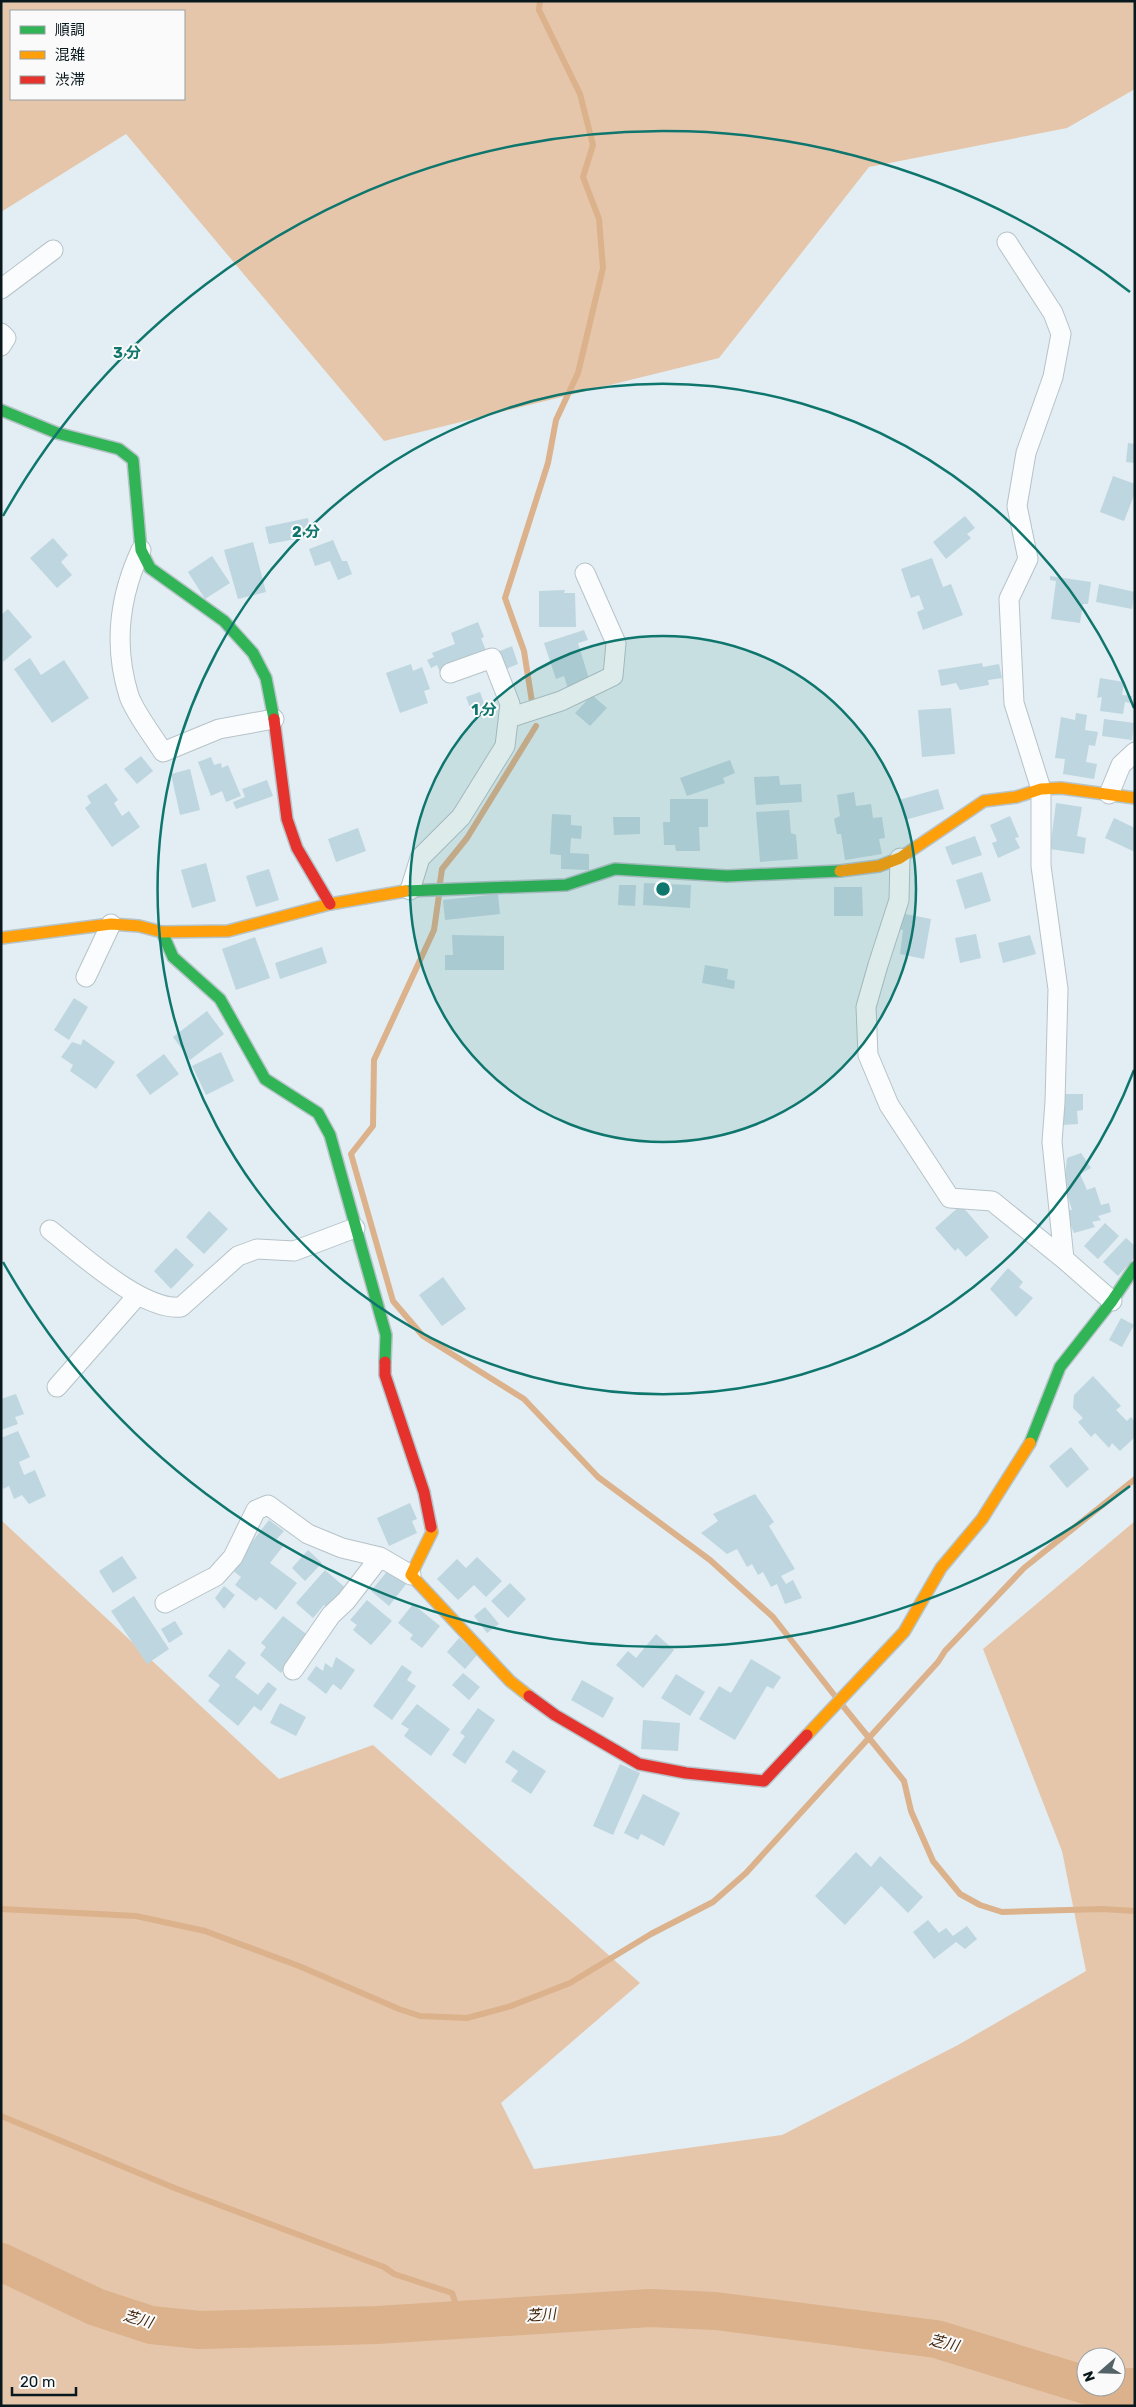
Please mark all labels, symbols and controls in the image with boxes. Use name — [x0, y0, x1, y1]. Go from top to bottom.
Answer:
legend — [10, 10, 185, 100]
text: 順調 — [55, 21, 85, 39]
text: 混雑 — [55, 46, 85, 64]
text: 渋滞 — [55, 71, 85, 89]
text: 3 分 — [113, 344, 141, 362]
text: 2 分 — [292, 523, 320, 541]
text: 1 分 — [471, 701, 497, 719]
centre of rings — [654, 880, 672, 898]
water label: 芝川 — [525, 2305, 559, 2325]
water label: 芝川 — [121, 2306, 157, 2332]
water label: 芝川 — [927, 2331, 963, 2356]
north arrow — [1076, 2347, 1126, 2397]
scale bar — [12, 2364, 76, 2396]
text: N — [1080, 2369, 1099, 2384]
text: 20 m — [20, 2373, 55, 2391]

